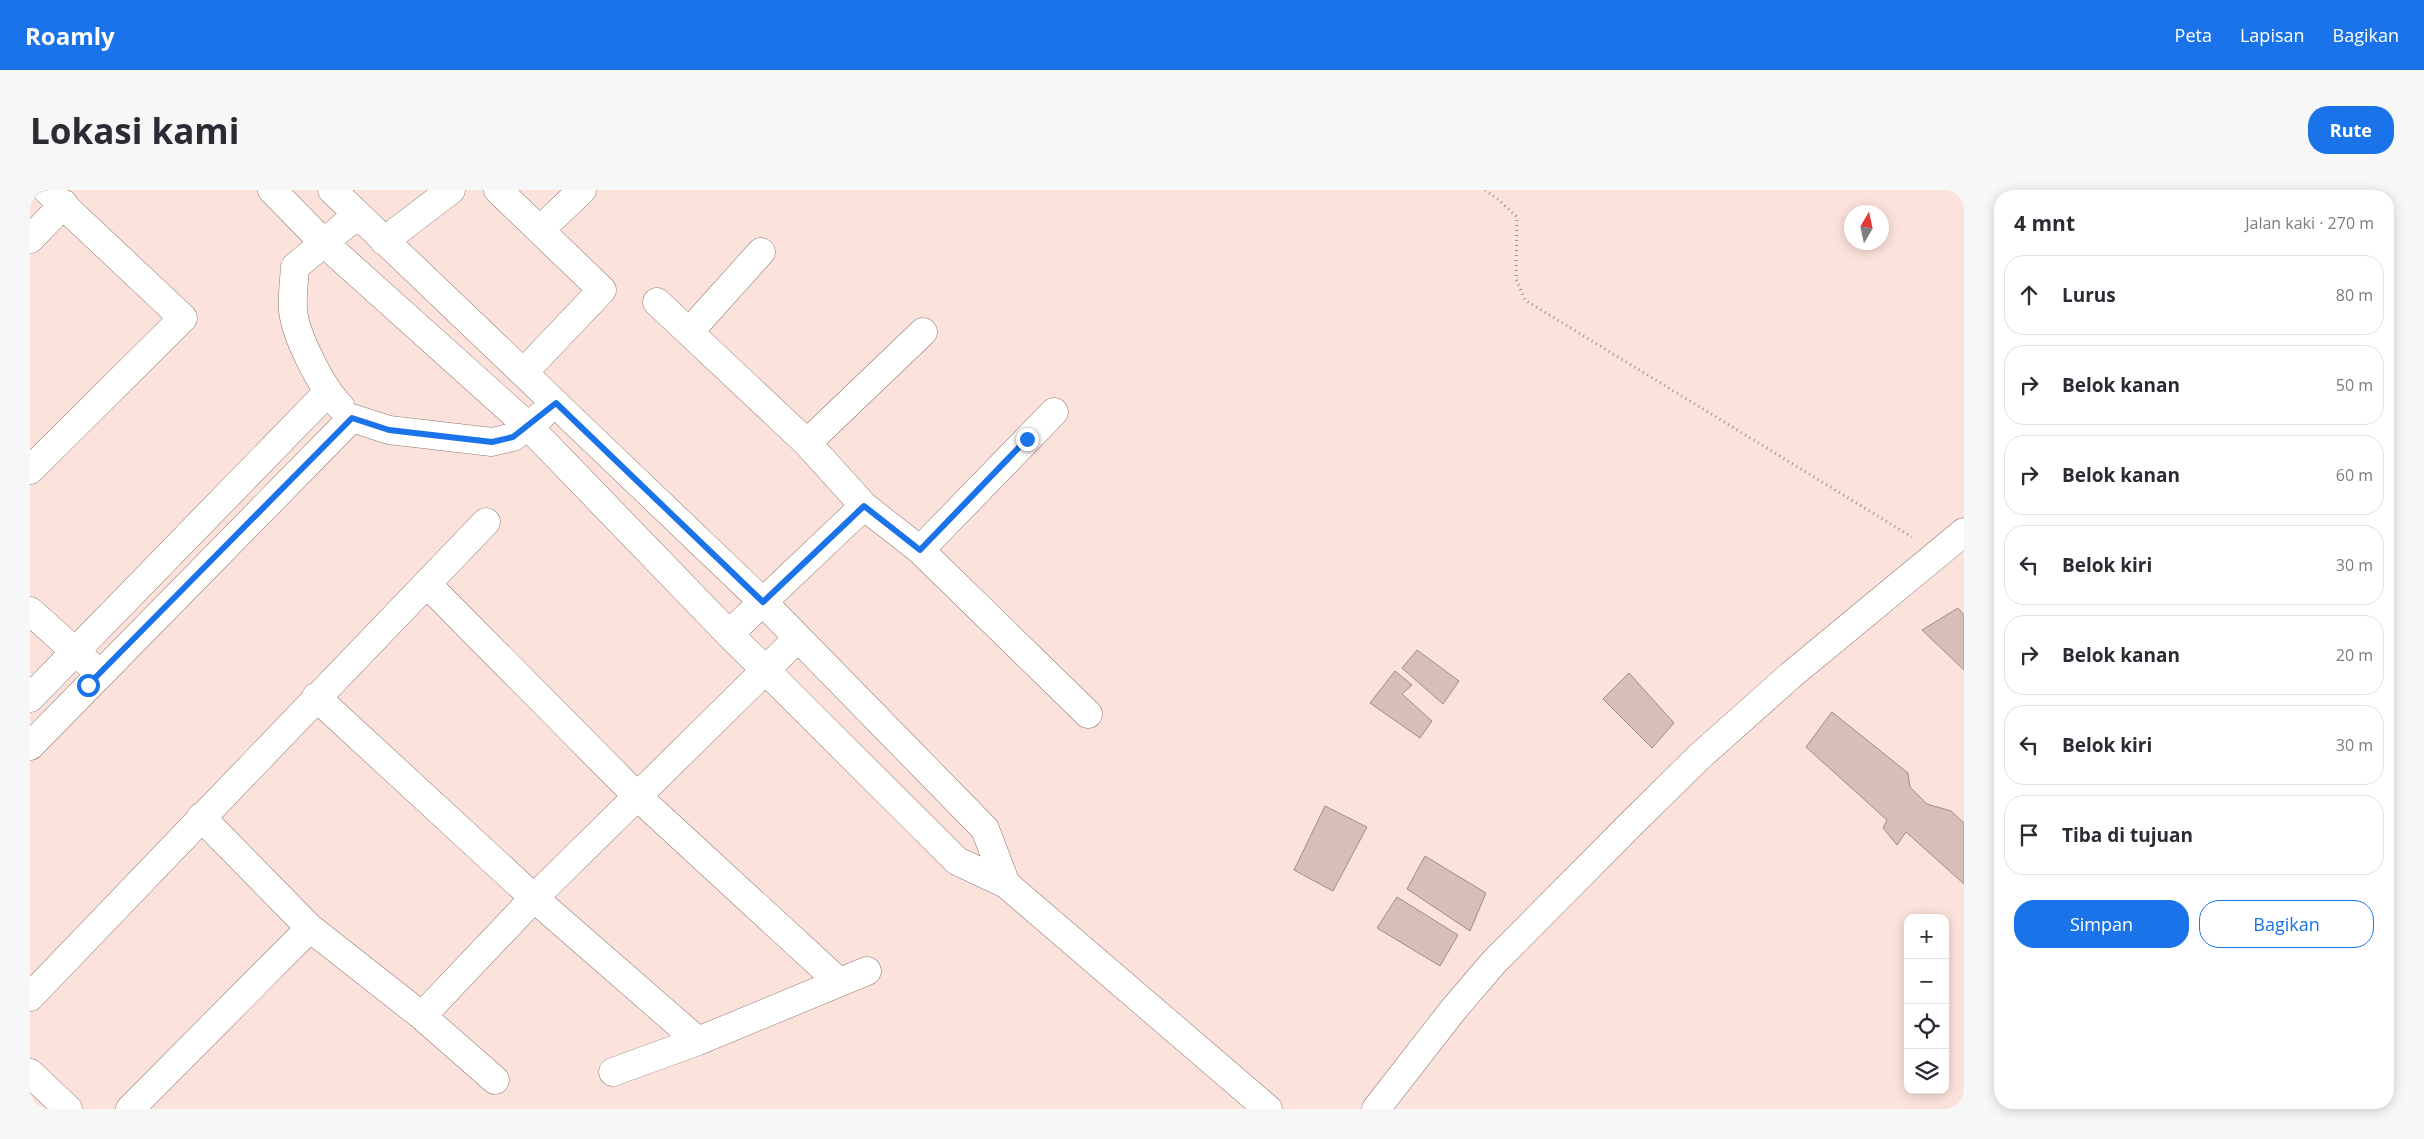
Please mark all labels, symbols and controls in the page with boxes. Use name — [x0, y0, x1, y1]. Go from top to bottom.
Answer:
text: Roamly — [25, 19, 115, 52]
text: Peta — [2175, 23, 2212, 47]
text: Lapisan — [2240, 23, 2305, 47]
text: Bagikan — [2333, 23, 2399, 47]
button: Rute — [2308, 106, 2394, 154]
text: Lokasi kami — [30, 107, 239, 154]
north arrow — [1844, 205, 1889, 250]
text: 4 mnt — [2014, 209, 2075, 237]
text: Jalan kaki · 270 m — [2245, 212, 2374, 234]
icon: ahead — [2015, 281, 2043, 309]
text: Lurus — [2062, 282, 2116, 308]
text: 80 m — [2336, 284, 2373, 306]
icon: right — [2015, 371, 2043, 399]
text: Belok kanan — [2062, 372, 2180, 398]
text: 50 m — [2336, 374, 2373, 396]
route end — [1016, 428, 1039, 451]
icon: right — [2015, 461, 2043, 489]
text: Belok kanan — [2062, 462, 2180, 488]
text: 60 m — [2336, 464, 2373, 486]
icon: left — [2015, 551, 2043, 579]
text: Belok kiri — [2062, 552, 2152, 578]
text: 30 m — [2336, 554, 2373, 576]
icon: right — [2015, 641, 2043, 669]
text: Belok kanan — [2062, 642, 2180, 668]
text: 20 m — [2336, 644, 2373, 666]
route start — [77, 674, 100, 697]
icon: left — [2015, 731, 2043, 759]
text: Belok kiri — [2062, 732, 2152, 758]
text: 30 m — [2336, 734, 2373, 756]
icon: arrive — [2015, 821, 2043, 849]
text: Tiba di tujuan — [2062, 822, 2193, 848]
button: Simpan — [2014, 900, 2189, 948]
button: Bagikan — [2199, 900, 2374, 948]
map controls — [1904, 914, 1949, 1094]
button: + — [1904, 914, 1949, 959]
button: − — [1904, 959, 1949, 1004]
button: locate — [1904, 1004, 1949, 1049]
button: layers — [1904, 1049, 1949, 1094]

